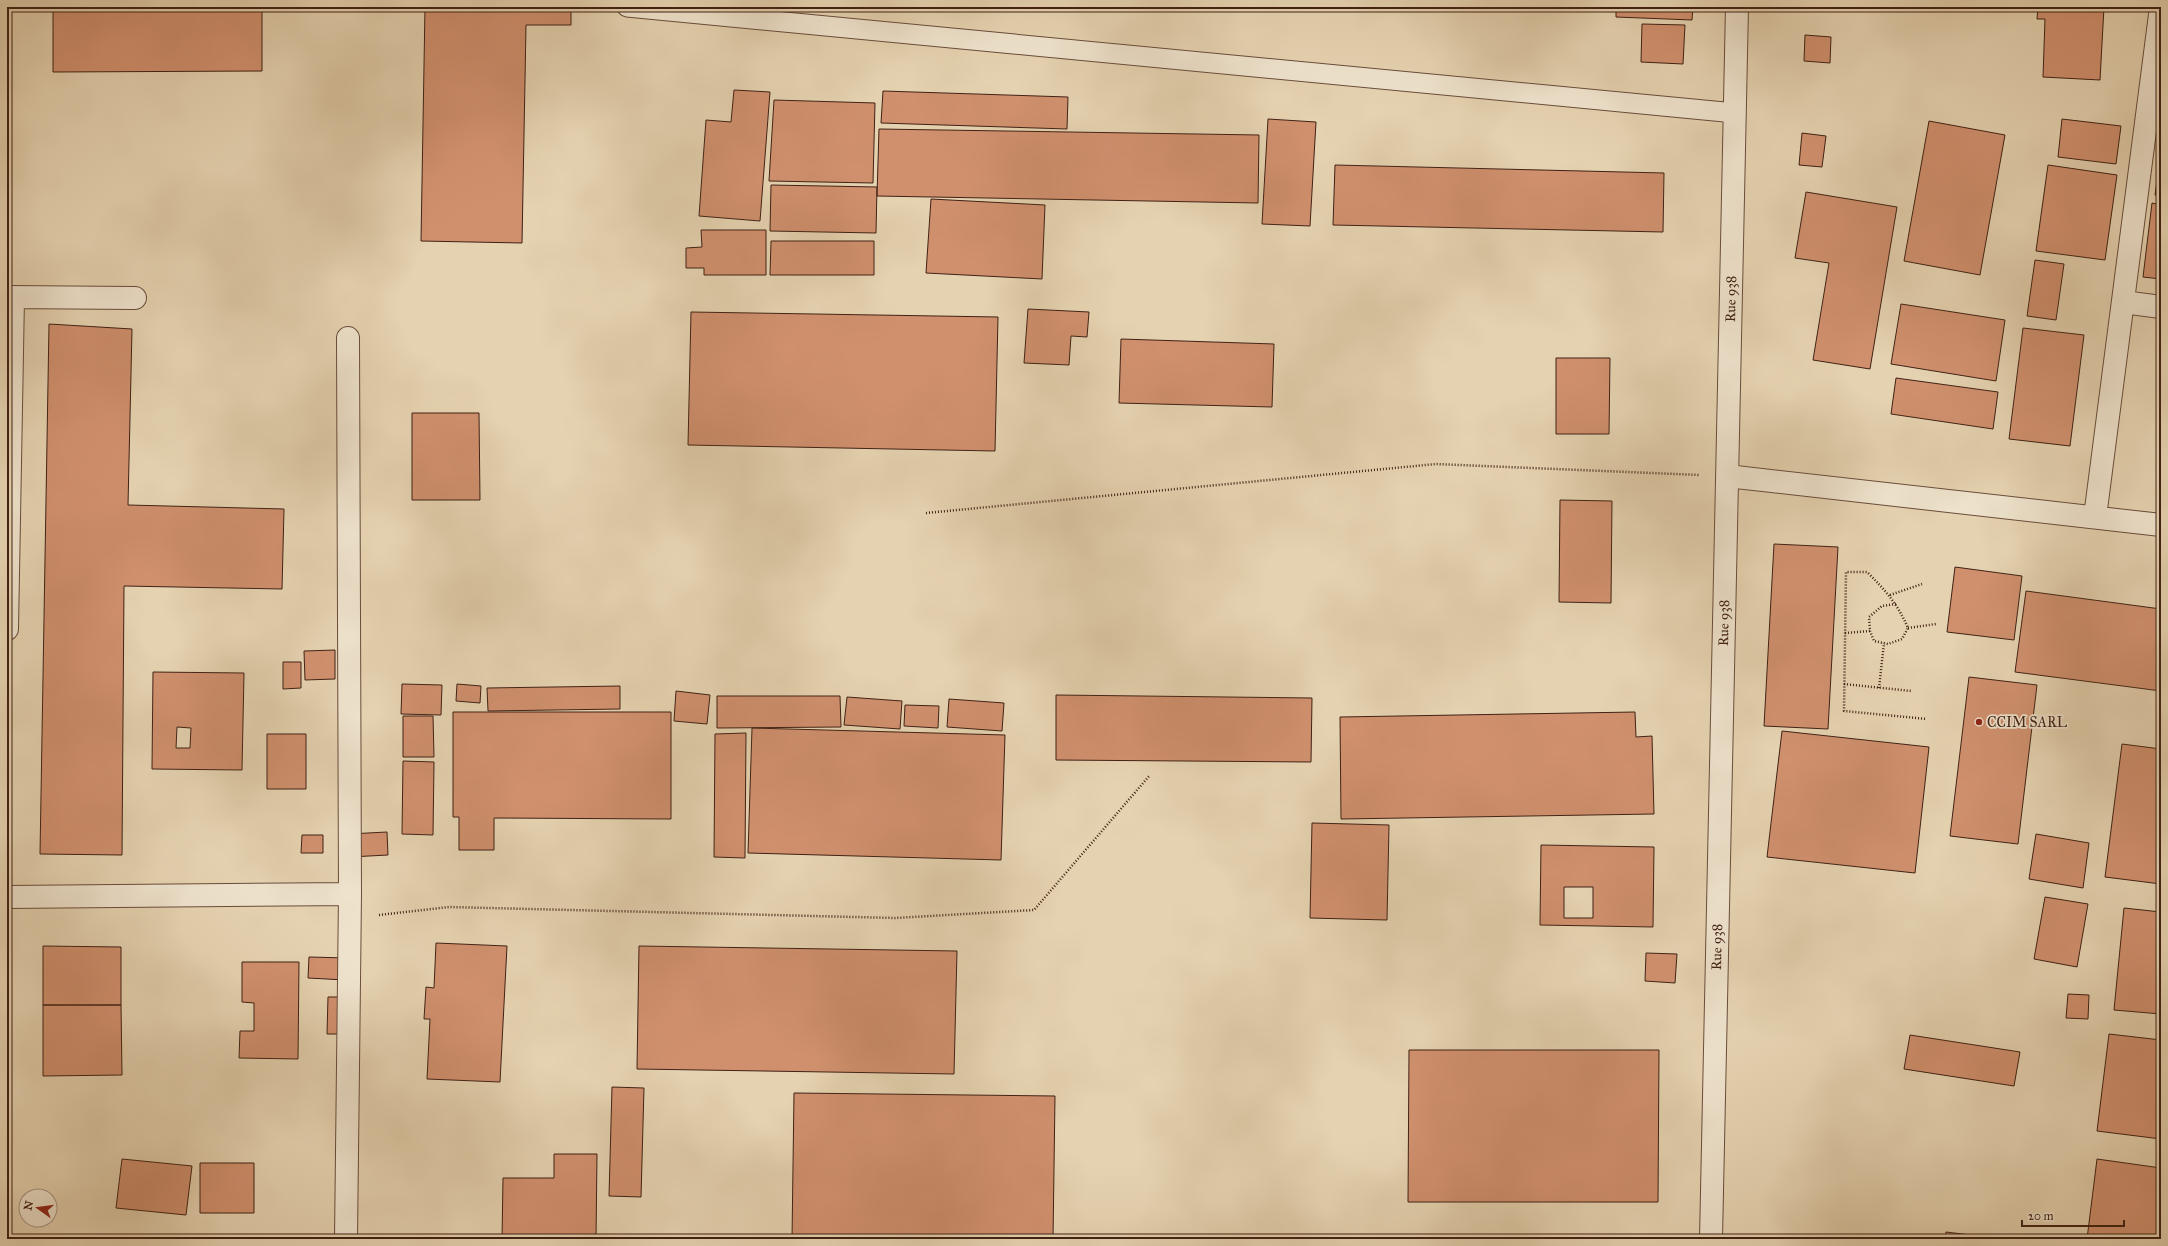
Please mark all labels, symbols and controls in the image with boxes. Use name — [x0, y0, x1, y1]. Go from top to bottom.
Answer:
street label: Rue 938 — [1722, 276, 1740, 322]
street label: Rue 938 — [1715, 600, 1733, 646]
place label: CCIM SARL — [1987, 714, 2068, 731]
marker: CCIM SARL — [1974, 717, 1984, 727]
street label: Rue 938 — [1708, 924, 1726, 970]
north arrow — [18, 1188, 58, 1228]
text: N — [21, 1199, 36, 1212]
scale bar — [2022, 1202, 2124, 1228]
text: 20 m — [2028, 1209, 2054, 1223]

